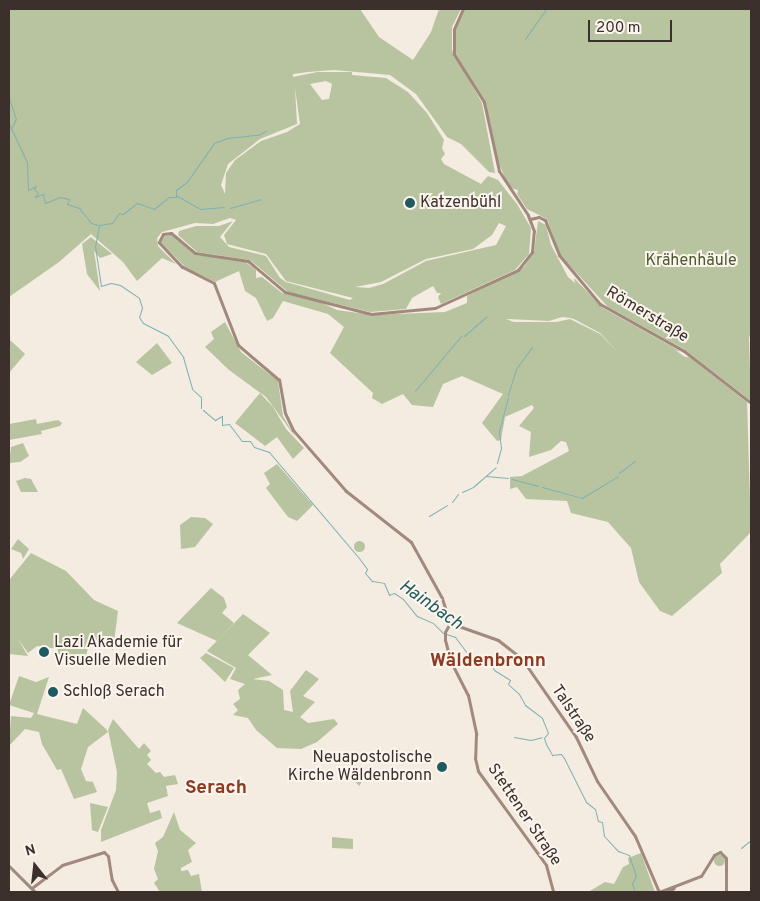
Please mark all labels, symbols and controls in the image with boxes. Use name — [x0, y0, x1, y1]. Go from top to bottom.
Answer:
scale bar — [590, 10, 674, 42]
text: 200 m — [596, 19, 641, 38]
place label: Katzenbühl — [420, 193, 501, 213]
marker: Katzenbühl — [404, 197, 416, 209]
park label: Krähenhäule — [645, 251, 737, 271]
street label: Römerstraße — [602, 283, 692, 347]
water label: Hainbach — [394, 576, 466, 636]
place label: Lazi Akademie für Visuelle Medien — [54, 633, 183, 671]
marker: Lazi Akademie für Visuelle Medien — [38, 646, 50, 658]
district label: Wäldenbronn — [430, 651, 546, 673]
place label: Schloß Serach — [63, 682, 165, 702]
street label: Talstraße — [547, 682, 599, 746]
marker: Schloß Serach — [47, 686, 59, 698]
place label: Neuapostolische Kirche Wäldenbronn — [288, 748, 432, 786]
street label: Stettener Straße — [483, 760, 565, 870]
marker: Neuapostolische Kirche Wäldenbronn — [436, 761, 448, 773]
district label: Serach — [185, 778, 247, 800]
north arrow — [10, 841, 60, 891]
text: N — [24, 842, 38, 861]

